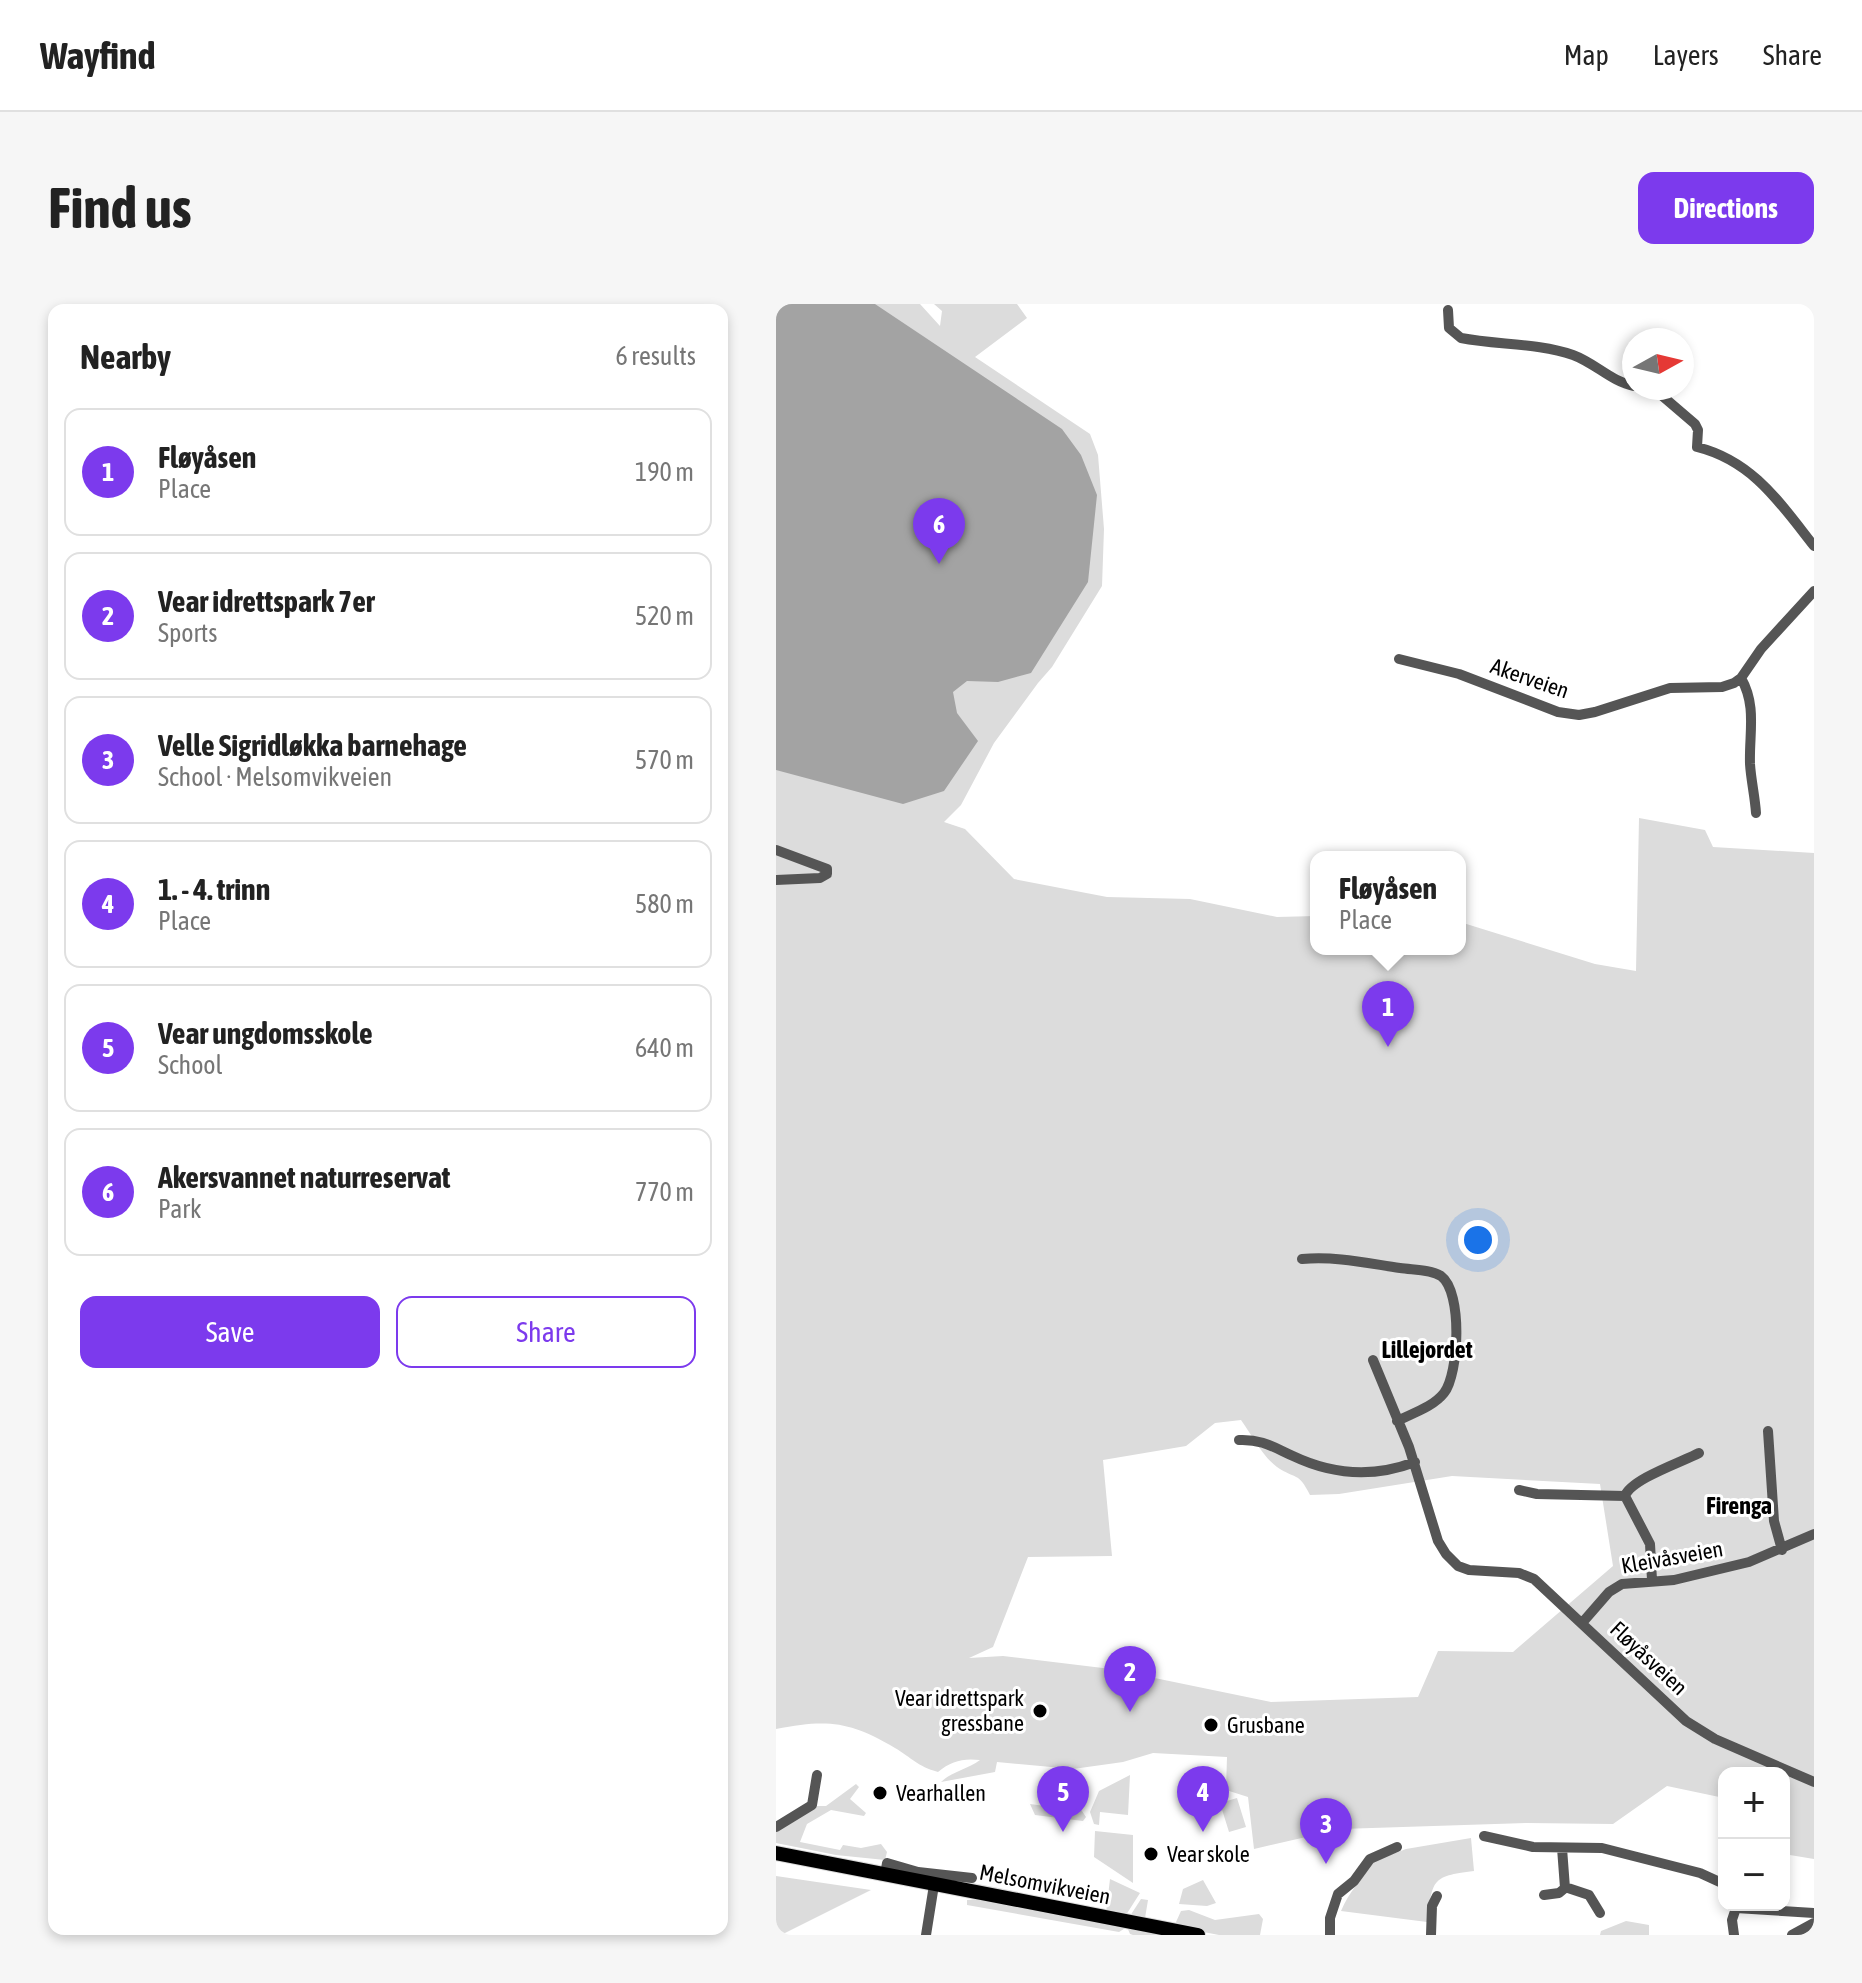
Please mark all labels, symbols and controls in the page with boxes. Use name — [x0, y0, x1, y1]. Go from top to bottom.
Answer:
text: Wayfind — [40, 34, 155, 77]
text: Map — [1564, 39, 1609, 71]
text: Layers — [1653, 39, 1719, 71]
text: Share — [1763, 39, 1822, 71]
button: Directions — [1638, 172, 1814, 244]
text: Find us — [48, 176, 192, 240]
north arrow — [1622, 328, 1694, 400]
text: Nearby — [80, 337, 171, 376]
text: 6 results — [615, 341, 696, 371]
text: Fløyåsen — [158, 440, 256, 474]
text: 1 — [102, 457, 114, 487]
text: 190 m — [635, 457, 694, 487]
text: Place — [158, 474, 211, 504]
pin: 6 — [913, 498, 965, 564]
text: Vear idrettspark 7er — [158, 584, 375, 618]
text: 2 — [102, 601, 114, 631]
text: 520 m — [635, 601, 694, 631]
text: Sports — [158, 618, 218, 648]
street label: Akerveien — [1487, 653, 1573, 703]
text: Velle Sigridløkka barnehage — [158, 728, 467, 762]
text: 3 — [102, 745, 114, 775]
text: 570 m — [635, 745, 694, 775]
text: School · Melsomvikveien — [158, 762, 392, 792]
popup — [1310, 851, 1466, 955]
text: Fløyåsen — [1339, 871, 1437, 905]
text: 1. - 4. trinn — [158, 872, 270, 906]
text: 4 — [102, 889, 114, 919]
text: 580 m — [635, 889, 694, 919]
text: Place — [1339, 905, 1392, 935]
text: Place — [158, 906, 211, 936]
pin: 1 — [1362, 981, 1414, 1047]
text: Vear ungdomsskole — [158, 1016, 373, 1050]
text: 5 — [102, 1033, 114, 1063]
text: 640 m — [635, 1033, 694, 1063]
text: School — [158, 1050, 222, 1080]
text: Akersvannet naturreservat — [158, 1160, 451, 1194]
text: 6 — [102, 1177, 114, 1207]
text: 770 m — [635, 1177, 694, 1207]
text: Park — [158, 1194, 201, 1224]
your location — [1458, 1220, 1498, 1260]
button: Save — [80, 1296, 380, 1368]
button: Share — [396, 1296, 696, 1368]
district label: Lillejordet — [1381, 1336, 1473, 1363]
district label: Firenga — [1706, 1492, 1772, 1519]
street label: Kleivåsveien — [1619, 1535, 1725, 1579]
street label: Fløyåsveien — [1605, 1616, 1693, 1700]
pin: 2 — [1104, 1646, 1156, 1712]
place label: Vear idrettspark gressbane — [895, 1685, 1024, 1736]
marker: Vear idrettspark gressbane — [1031, 1702, 1049, 1720]
place label: Grusbane — [1227, 1712, 1305, 1738]
marker: Grusbane — [1202, 1716, 1220, 1734]
pin: 5 — [1037, 1766, 1089, 1832]
pin: 4 — [1177, 1766, 1229, 1832]
map controls — [1718, 1767, 1790, 1911]
button: + — [1718, 1767, 1790, 1839]
place label: Vearhallen — [896, 1780, 986, 1806]
marker: Vearhallen — [871, 1784, 889, 1802]
pin: 3 — [1300, 1798, 1352, 1864]
button: − — [1718, 1839, 1790, 1911]
place label: Vear skole — [1167, 1841, 1250, 1867]
marker: Vear skole — [1142, 1845, 1160, 1863]
street label: Melsomvikveien — [977, 1859, 1113, 1909]

